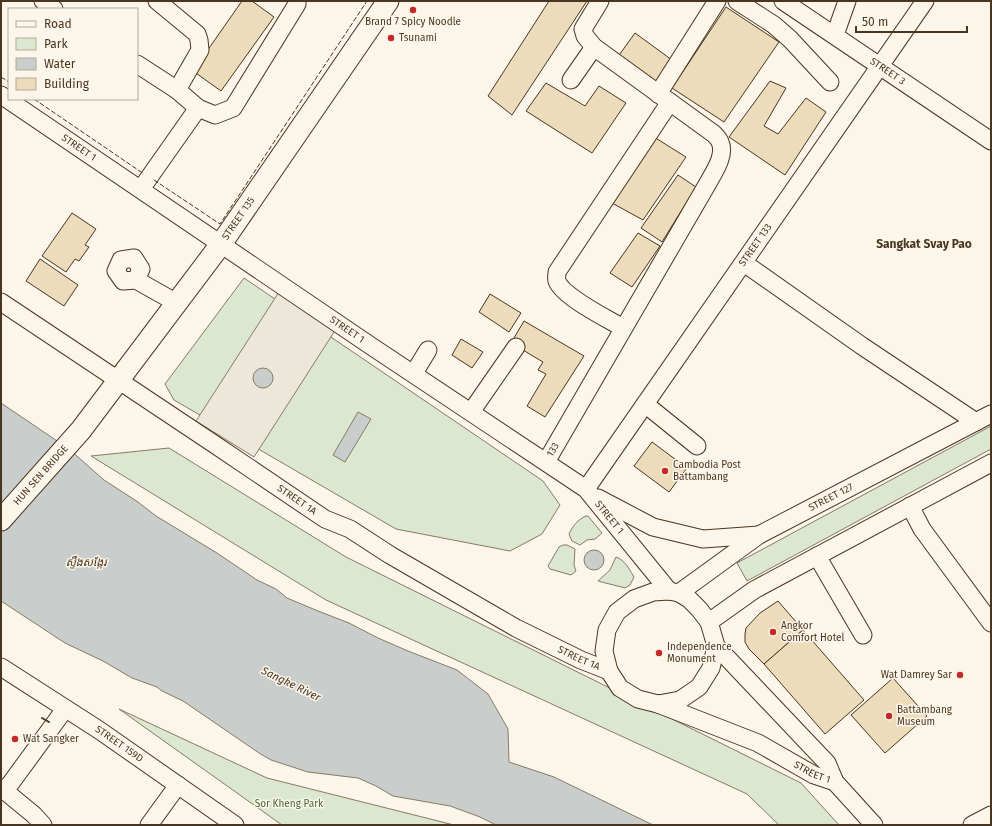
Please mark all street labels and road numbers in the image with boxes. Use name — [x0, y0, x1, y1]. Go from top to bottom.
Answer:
street label: STREET 3 — [868, 55, 907, 88]
street label: STREET 1 — [59, 132, 98, 164]
street label: STREET 135 — [220, 195, 257, 242]
street label: STREET 133 — [736, 221, 774, 269]
street label: STREET 1 — [327, 314, 367, 346]
street label: 133 — [544, 441, 562, 459]
street label: HUN SEN BRIDGE — [11, 443, 71, 508]
street label: STREET 127 — [807, 481, 856, 514]
street label: STREET 1A — [275, 482, 319, 518]
street label: STREET 1 — [592, 498, 626, 537]
street label: STREET 1A — [556, 643, 602, 673]
street label: STREET 159D — [93, 723, 145, 765]
street label: STREET 1 — [791, 759, 832, 786]

